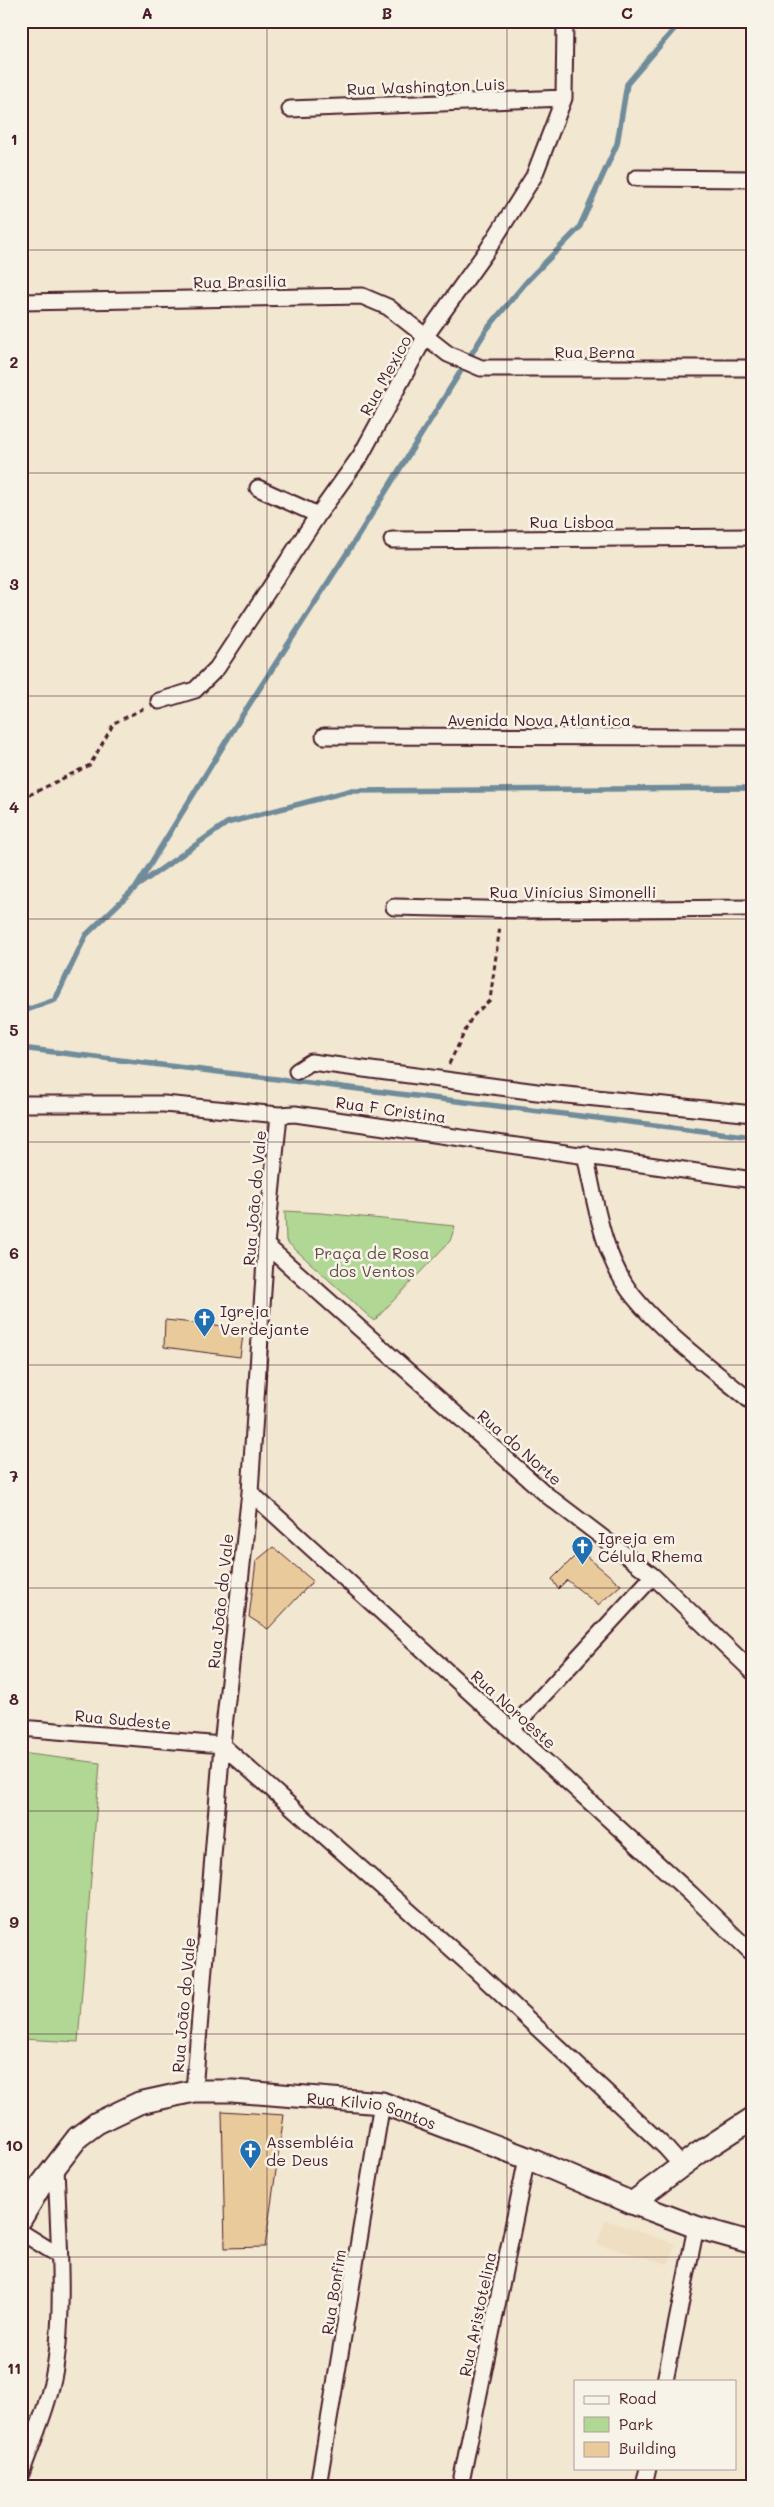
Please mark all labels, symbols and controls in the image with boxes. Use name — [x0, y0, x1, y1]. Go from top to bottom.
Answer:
text: A — [141, 2, 153, 23]
text: B — [382, 2, 392, 23]
text: C — [621, 2, 633, 23]
street label: Rua Washington Luis — [347, 73, 505, 99]
text: 1 — [10, 128, 18, 149]
street label: Rua Brasilia — [193, 270, 287, 292]
street label: Rua Mexico — [354, 331, 416, 419]
street label: Rua Berna — [555, 341, 635, 362]
text: 2 — [10, 351, 19, 372]
street label: Rua Lisboa — [530, 511, 614, 532]
text: 3 — [9, 573, 19, 594]
street label: Avenida Nova Atlantica — [447, 709, 631, 730]
text: 4 — [9, 796, 19, 817]
street label: Rua Vinícius Simonelli — [490, 881, 656, 902]
text: 5 — [9, 1019, 19, 1040]
street label: Rua F Cristina — [335, 1091, 447, 1127]
street label: Rua João do Vale — [238, 1129, 270, 1267]
text: 6 — [9, 1242, 19, 1263]
park label: Praça de Rosa dos Ventos — [315, 1242, 429, 1281]
place label: Igreja Verdejante — [220, 1300, 309, 1339]
church icon: Igreja Verdejante — [192, 1307, 216, 1338]
street label: Rua do Norte — [473, 1405, 567, 1489]
text: 7 — [10, 1465, 19, 1486]
place label: Igreja em Célula Rhema — [598, 1527, 703, 1566]
street label: Rua João do Vale — [202, 1532, 238, 1670]
church icon: Igreja em Célula Rhema — [570, 1534, 594, 1565]
street label: Rua Noroeste — [467, 1665, 561, 1753]
text: 8 — [9, 1688, 19, 1709]
street label: Rua Sudeste — [74, 1704, 172, 1734]
text: 9 — [9, 1911, 19, 1932]
street label: Rua João do Vale — [167, 1936, 199, 2074]
street label: Rua Kilvio Santos — [306, 2087, 440, 2133]
place label: Assembléia de Deus — [266, 2131, 354, 2170]
text: 10 — [5, 2134, 23, 2155]
church icon: Assembléia de Deus — [238, 2138, 262, 2169]
street label: Rua Bonfim — [316, 2248, 350, 2336]
street label: Rua Aristotelina — [454, 2250, 500, 2378]
text: 11 — [7, 2357, 21, 2378]
legend — [574, 2380, 736, 2470]
text: Road — [619, 2388, 656, 2408]
text: Park — [619, 2414, 653, 2434]
text: Building — [619, 2438, 676, 2458]

